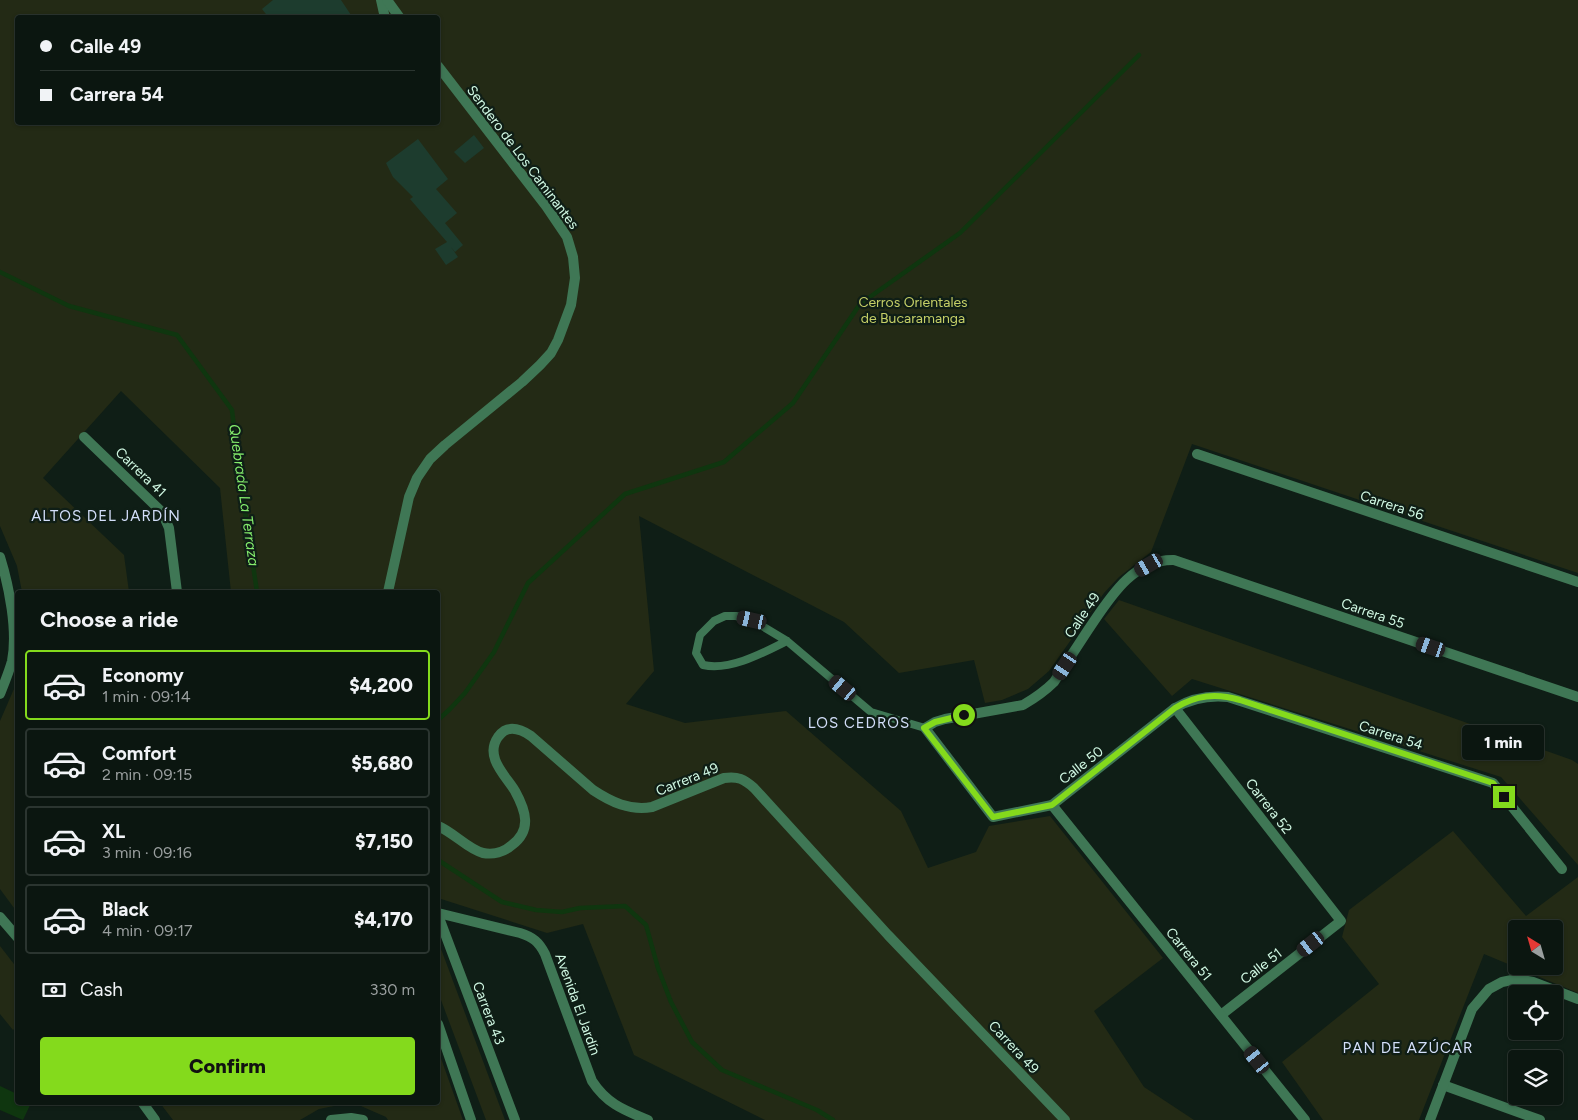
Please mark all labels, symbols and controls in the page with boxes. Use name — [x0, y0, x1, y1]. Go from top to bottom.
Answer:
text: Calle 49 — [70, 35, 141, 58]
street label: Sendero de Los Caminantes — [463, 82, 582, 232]
text: Carrera 54 — [70, 83, 164, 106]
park label: Cerros Orientales de Bucaramanga — [858, 294, 968, 327]
water label: Quebrada La Terraza — [225, 423, 263, 567]
street label: Carrera 41 — [112, 444, 170, 501]
street label: Carrera 56 — [1358, 487, 1426, 524]
district label: ALTOS DEL JARDÍN — [31, 507, 181, 525]
car — [1132, 551, 1165, 579]
street label: Calle 49 — [1061, 589, 1104, 641]
street label: Carrera 55 — [1339, 595, 1407, 632]
text: Choose a ride — [40, 606, 178, 633]
car — [735, 609, 768, 631]
car — [1414, 635, 1447, 659]
car — [1050, 649, 1079, 683]
icon: car — [42, 663, 87, 708]
text: Economy — [102, 664, 184, 687]
car — [826, 673, 859, 703]
text: $4,200 — [349, 674, 413, 697]
text: 1 min · 09:14 — [102, 687, 191, 706]
route start — [953, 704, 975, 726]
district label: LOS CEDROS — [808, 714, 910, 732]
street label: Carrera 54 — [1357, 717, 1425, 754]
callout: 1 min — [1463, 724, 1545, 760]
text: 1 min — [1484, 733, 1522, 752]
icon: car — [42, 741, 87, 786]
text: Comfort — [102, 742, 177, 765]
street label: Calle 50 — [1056, 743, 1107, 788]
text: $5,680 — [351, 752, 413, 775]
street label: Carrera 49 — [653, 759, 721, 800]
text: 2 min · 09:15 — [102, 765, 192, 784]
street label: Carrera 52 — [1242, 775, 1295, 837]
route end — [1493, 786, 1515, 808]
icon: car — [42, 819, 87, 864]
text: XL — [102, 820, 125, 843]
text: $7,150 — [355, 830, 413, 853]
text: 3 min · 09:16 — [102, 843, 192, 862]
icon: car — [42, 897, 87, 942]
text: Black — [102, 898, 149, 921]
text: $4,170 — [354, 908, 413, 931]
north arrow — [1508, 920, 1562, 975]
map controls — [1508, 920, 1563, 1105]
text: 4 min · 09:17 — [102, 921, 193, 940]
street label: Carrera 51 — [1162, 924, 1215, 984]
car — [1294, 929, 1327, 959]
street label: Calle 51 — [1237, 945, 1286, 988]
street label: Avenida El Jardín — [551, 951, 604, 1058]
icon: cash — [40, 976, 68, 1004]
text: Cash — [80, 978, 123, 1001]
street label: Carrera 43 — [469, 979, 508, 1047]
text: 330 m — [370, 980, 415, 999]
button: locate — [1508, 985, 1563, 1040]
street label: Carrera 49 — [985, 1017, 1043, 1077]
button: Confirm — [40, 1037, 415, 1095]
district label: PAN DE AZÚCAR — [1343, 1039, 1473, 1057]
car — [1241, 1044, 1272, 1076]
button: layers — [1508, 1050, 1563, 1105]

